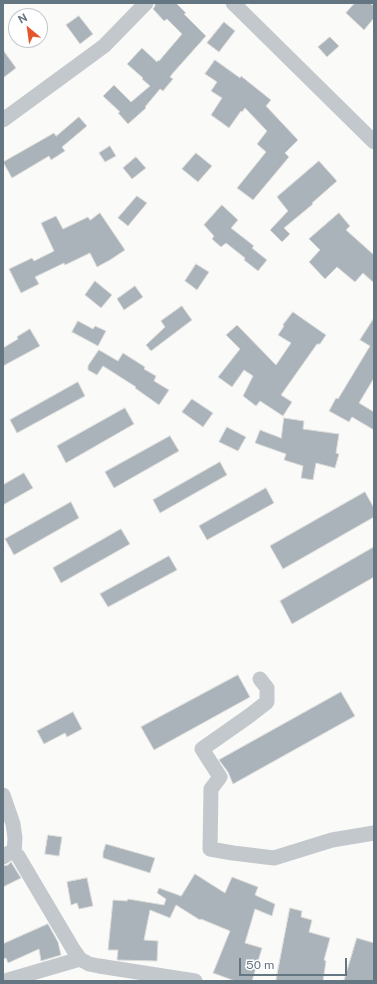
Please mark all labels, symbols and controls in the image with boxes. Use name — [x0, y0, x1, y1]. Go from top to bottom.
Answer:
north arrow — [8, 8, 48, 48]
text: N — [16, 11, 29, 26]
scale bar — [241, 950, 349, 976]
text: 50 m — [246, 958, 274, 972]

